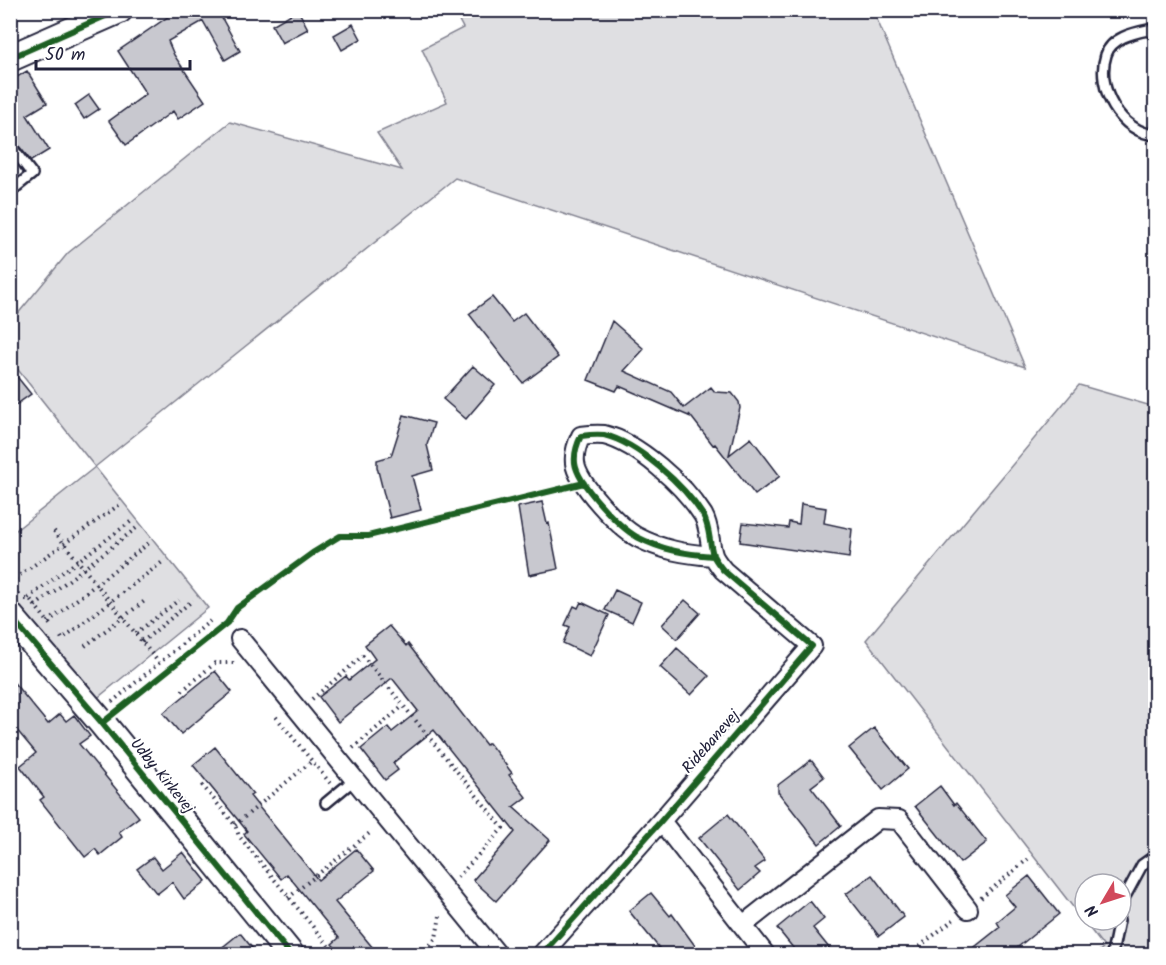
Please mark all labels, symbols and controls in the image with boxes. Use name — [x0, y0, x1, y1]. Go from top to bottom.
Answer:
scale bar — [36, 33, 190, 71]
text: 50 m — [45, 41, 85, 70]
street label: Ridebanevej — [676, 704, 747, 780]
street label: Udby Kirkevej — [124, 733, 201, 820]
north arrow — [1073, 872, 1133, 932]
text: N — [1080, 899, 1105, 922]

